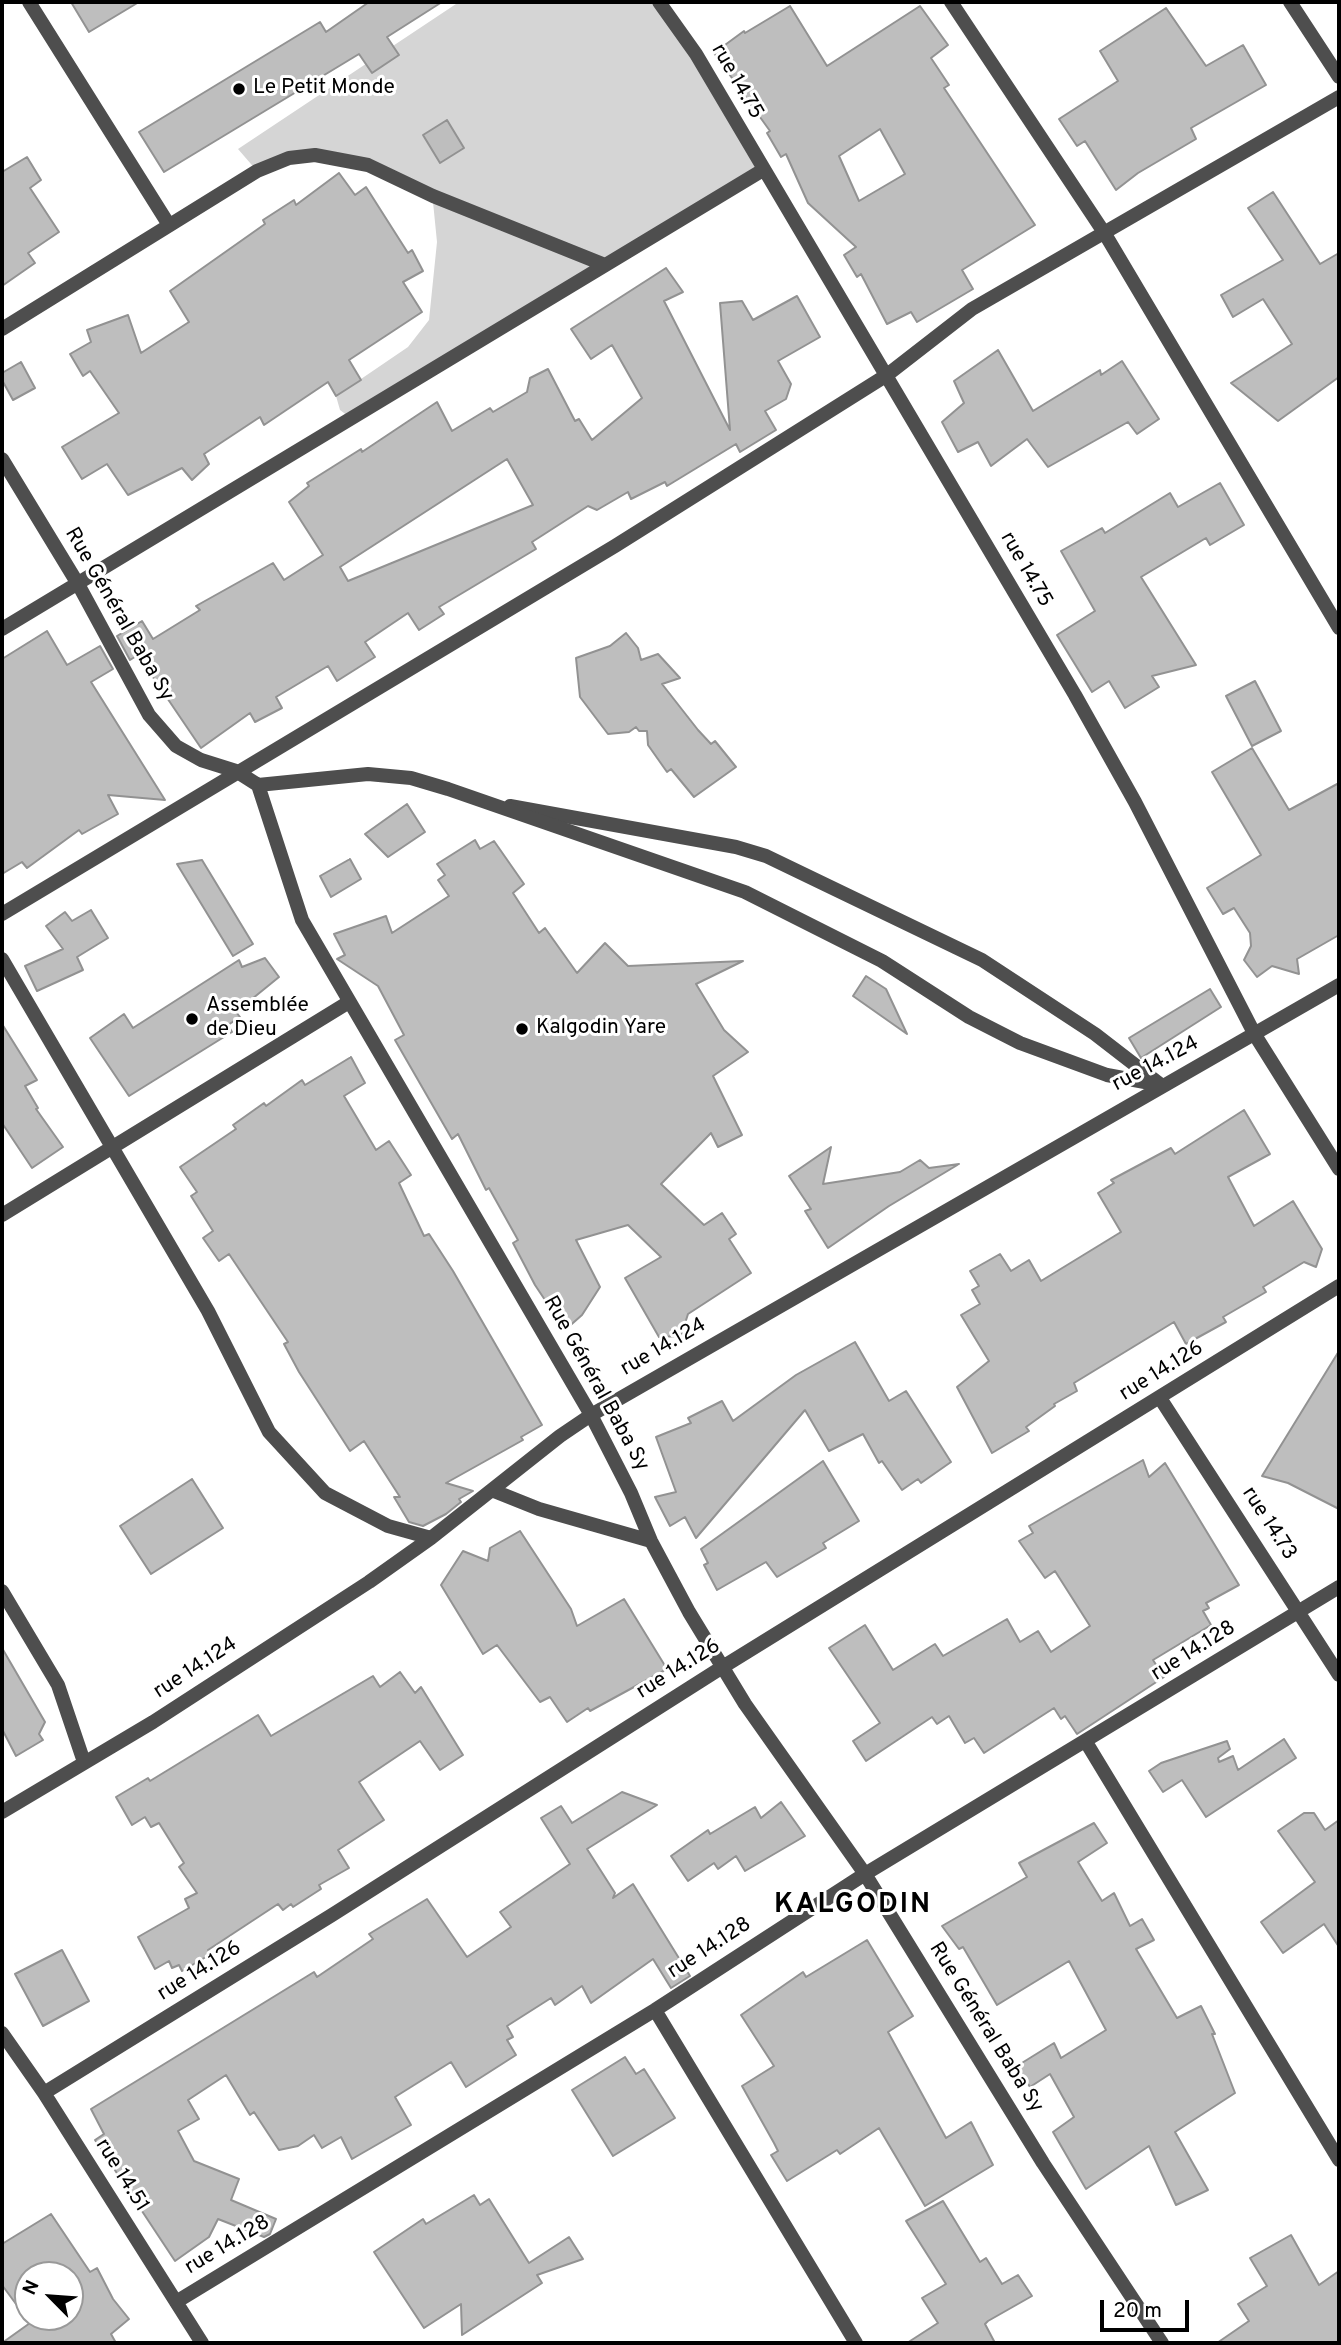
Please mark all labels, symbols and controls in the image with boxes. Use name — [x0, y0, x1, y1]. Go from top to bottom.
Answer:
street label: rue 14.75 — [704, 40, 768, 124]
place label: Le Petit Monde — [253, 76, 395, 102]
marker: Le Petit Monde — [231, 81, 247, 97]
street label: Rue Général Baba Sy — [58, 524, 178, 706]
street label: rue 14.75 — [993, 528, 1057, 612]
place label: Assemblée de Dieu — [206, 994, 309, 1044]
marker: Assemblée de Dieu — [184, 1011, 200, 1027]
place label: Kalgodin Yare — [536, 1016, 666, 1042]
marker: Kalgodin Yare — [514, 1021, 530, 1037]
street label: rue 14.124 — [1108, 1032, 1204, 1098]
street label: Rue Général Baba Sy — [536, 1292, 654, 1476]
street label: rue 14.124 — [617, 1313, 711, 1383]
street label: rue 14.126 — [1115, 1336, 1209, 1408]
street label: rue 14.73 — [1235, 1483, 1301, 1565]
street label: rue 14.128 — [1147, 1616, 1241, 1688]
street label: rue 14.124 — [149, 1633, 243, 1705]
street label: rue 14.126 — [632, 1634, 726, 1706]
district label: KALGODIN — [775, 1889, 931, 1923]
street label: rue 14.128 — [663, 1913, 757, 1985]
street label: rue 14.126 — [153, 1936, 247, 2008]
street label: Rue Général Baba Sy — [922, 1938, 1048, 2118]
street label: rue 14.51 — [89, 2135, 153, 2217]
street label: rue 14.128 — [181, 2211, 275, 2281]
north arrow — [14, 2261, 84, 2331]
text: N — [18, 2277, 46, 2299]
scale bar — [1103, 2286, 1192, 2330]
text: 20 m — [1113, 2298, 1162, 2325]

